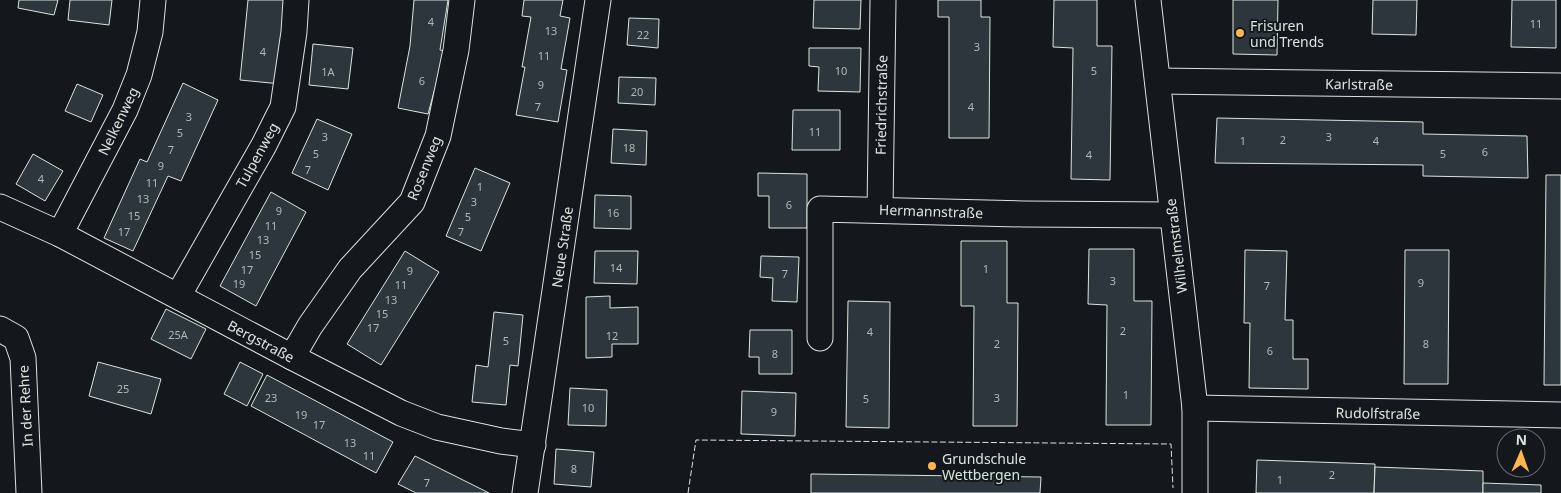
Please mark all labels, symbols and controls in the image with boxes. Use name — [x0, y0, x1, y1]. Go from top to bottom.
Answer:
house number: 4 — [428, 14, 435, 29]
place label: Frisuren und Trends — [1250, 16, 1324, 51]
house number: 11 — [1530, 16, 1542, 31]
house number: 13 — [545, 23, 557, 38]
house number: 22 — [637, 27, 649, 42]
marker: Frisuren und Trends — [1234, 27, 1246, 39]
house number: 3 — [974, 39, 980, 54]
house number: 4 — [260, 44, 267, 59]
house number: 11 — [538, 48, 550, 63]
street label: Friedrichstraße — [871, 55, 891, 155]
house number: 10 — [835, 63, 847, 78]
house number: 5 — [1091, 63, 1097, 78]
house number: 1A — [321, 64, 336, 79]
house number: 6 — [419, 73, 425, 88]
street label: Karlstraße — [1325, 74, 1393, 94]
house number: 9 — [538, 77, 544, 92]
street label: Nelkenweg — [93, 84, 143, 158]
house number: 20 — [631, 84, 643, 99]
house number: 7 — [535, 99, 541, 114]
house number: 4 — [968, 99, 975, 114]
house number: 3 — [186, 109, 192, 124]
street label: Tulpenweg — [231, 119, 283, 191]
house number: 11 — [809, 124, 821, 139]
house number: 5 — [177, 125, 183, 140]
house number: 3 — [322, 129, 328, 144]
house number: 3 — [1326, 129, 1332, 144]
house number: 2 — [1280, 132, 1286, 147]
street label: Rosenweg — [402, 133, 446, 203]
house number: 1 — [1240, 133, 1246, 148]
house number: 4 — [1373, 133, 1380, 148]
house number: 18 — [623, 140, 635, 155]
house number: 7 — [168, 142, 174, 157]
house number: 6 — [1482, 144, 1488, 159]
house number: 5 — [313, 146, 319, 161]
house number: 5 — [1440, 146, 1446, 161]
house number: 4 — [1086, 147, 1093, 162]
house number: 9 — [158, 158, 164, 173]
house number: 7 — [305, 162, 311, 177]
house number: 4 — [38, 171, 45, 186]
house number: 11 — [146, 175, 158, 190]
house number: 1 — [477, 179, 483, 194]
house number: 13 — [137, 191, 149, 206]
house number: 3 — [471, 194, 477, 209]
house number: 6 — [786, 197, 792, 212]
street label: Wilhelmstraße — [1161, 197, 1191, 294]
street label: Hermannstraße — [879, 200, 983, 222]
house number: 9 — [276, 203, 282, 218]
street label: Neue Straße — [547, 205, 577, 289]
house number: 16 — [607, 205, 619, 220]
house number: 15 — [128, 208, 140, 223]
house number: 5 — [465, 209, 471, 224]
house number: 11 — [265, 218, 277, 233]
house number: 17 — [118, 224, 130, 239]
house number: 7 — [458, 224, 464, 239]
house number: 13 — [257, 232, 269, 247]
house number: 15 — [249, 247, 261, 262]
house number: 14 — [610, 260, 623, 275]
house number: 1 — [983, 261, 989, 276]
house number: 17 — [241, 262, 253, 277]
house number: 9 — [407, 263, 413, 278]
house number: 7 — [782, 266, 788, 281]
house number: 3 — [1110, 273, 1116, 288]
house number: 9 — [1418, 275, 1424, 290]
house number: 19 — [233, 276, 245, 291]
house number: 11 — [395, 277, 407, 292]
house number: 7 — [1264, 278, 1270, 293]
house number: 13 — [385, 292, 397, 307]
house number: 15 — [376, 306, 388, 321]
street label: Bergstraße — [224, 315, 298, 367]
house number: 17 — [367, 320, 379, 335]
house number: 2 — [1120, 323, 1126, 338]
house number: 4 — [867, 324, 874, 339]
house number: 25A — [168, 327, 189, 342]
house number: 12 — [606, 328, 618, 343]
house number: 5 — [503, 333, 509, 348]
house number: 2 — [994, 336, 1000, 351]
house number: 8 — [1423, 336, 1429, 351]
house number: 6 — [1267, 343, 1273, 358]
house number: 8 — [772, 346, 778, 361]
street label: In der Rehre — [13, 365, 37, 447]
house number: 25 — [117, 381, 129, 396]
house number: 1 — [1123, 387, 1129, 402]
house number: 23 — [265, 390, 277, 405]
house number: 3 — [994, 390, 1000, 405]
house number: 5 — [863, 391, 869, 406]
house number: 10 — [582, 400, 594, 415]
street label: Rudolfstraße — [1335, 403, 1421, 423]
house number: 9 — [771, 404, 777, 419]
house number: 19 — [295, 407, 307, 422]
house number: 17 — [313, 417, 325, 432]
north arrow — [1496, 428, 1546, 478]
text: N — [1515, 430, 1527, 449]
house number: 13 — [344, 435, 356, 450]
house number: 11 — [363, 448, 375, 463]
place label: Grundschule Wettbergen — [942, 449, 1026, 484]
marker: Grundschule Wettbergen — [926, 460, 938, 472]
house number: 8 — [571, 461, 577, 476]
house number: 2 — [1329, 467, 1335, 482]
house number: 1 — [1277, 472, 1283, 487]
house number: 7 — [424, 475, 430, 490]

